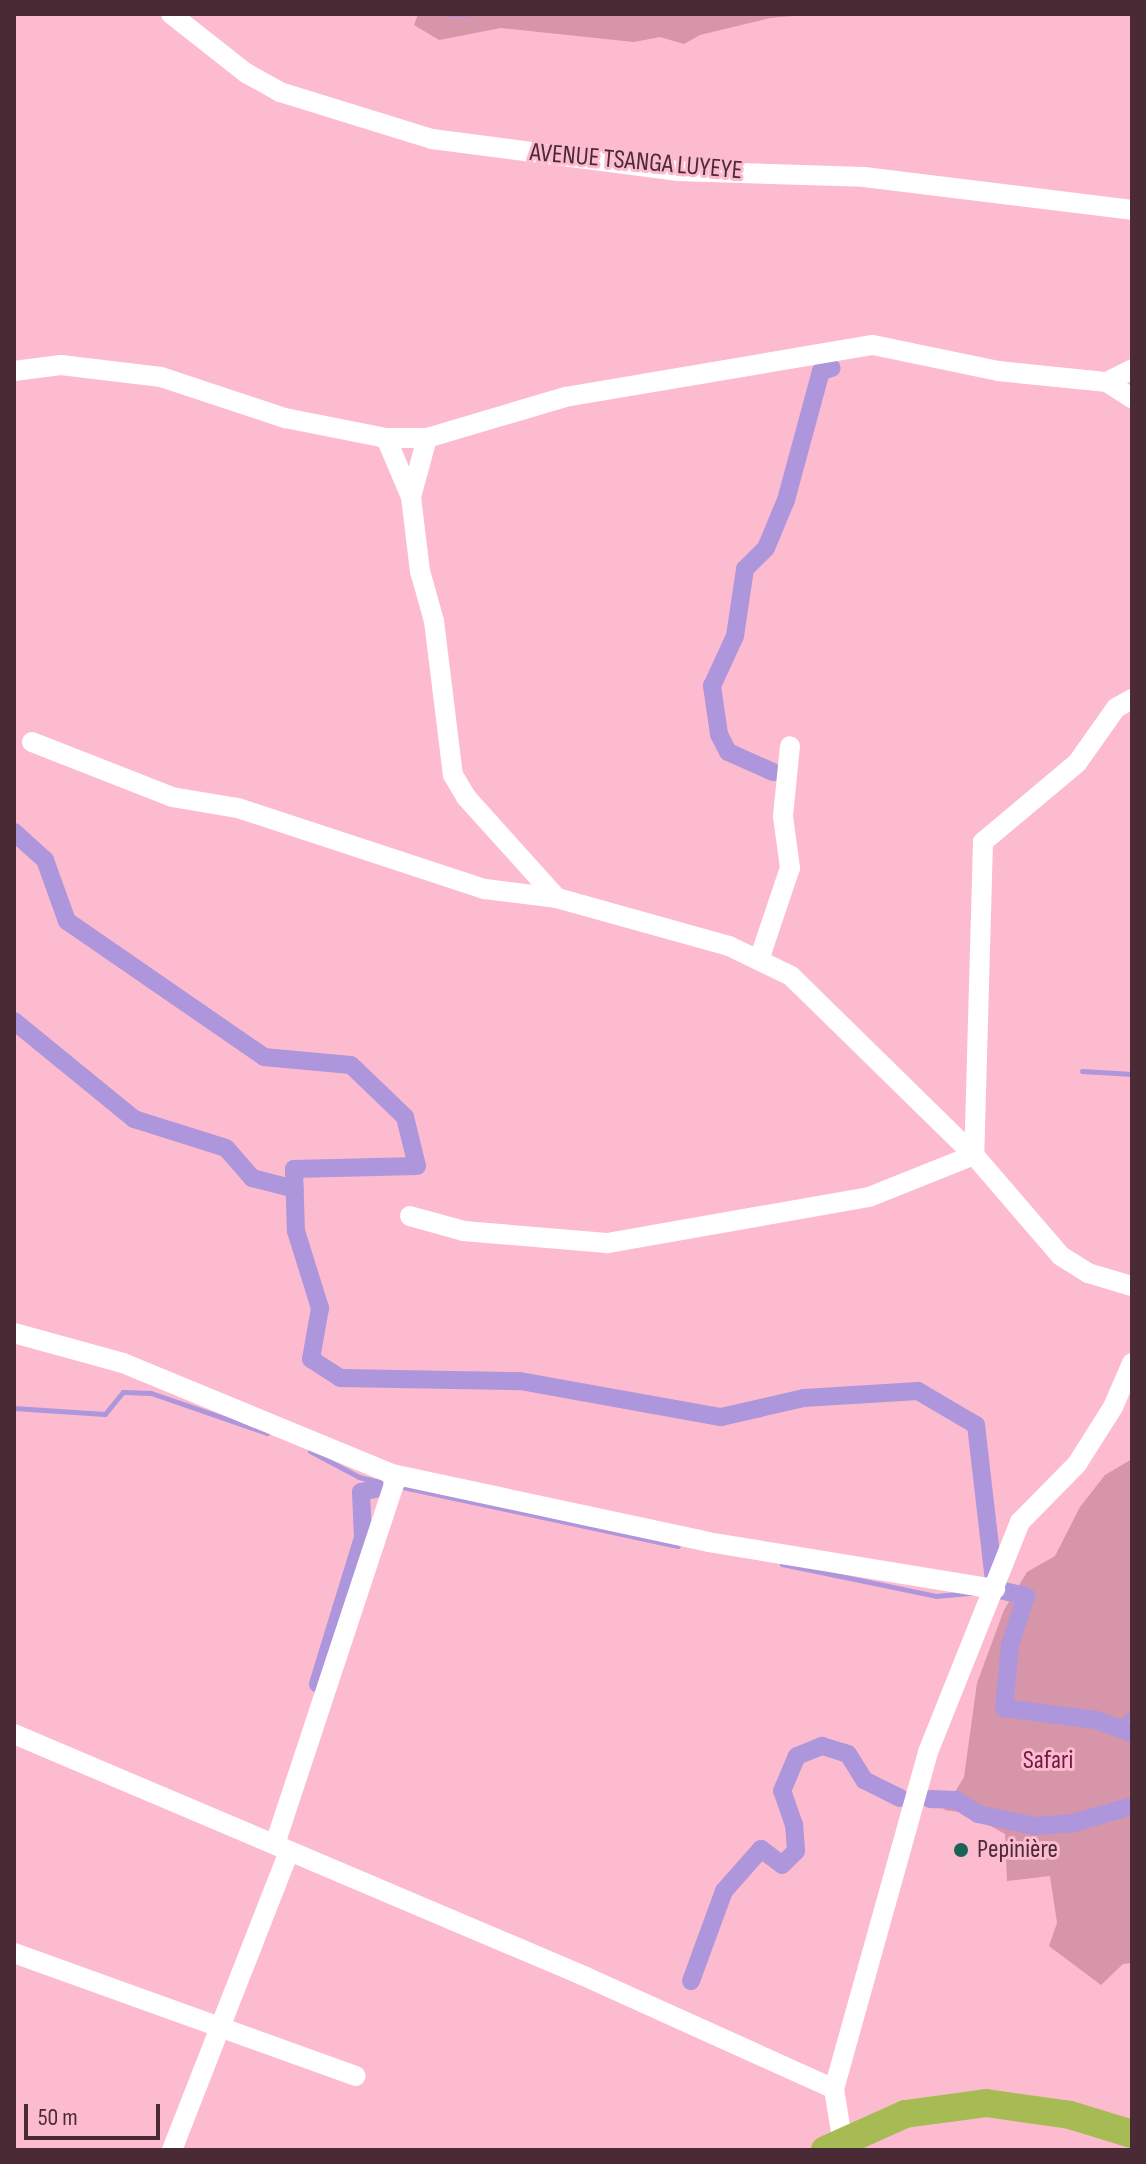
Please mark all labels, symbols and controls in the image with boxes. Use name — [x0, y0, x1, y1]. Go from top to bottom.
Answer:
street label: AVENUE TSANGA LUYEYE — [528, 137, 744, 187]
park label: Safari — [1023, 1745, 1073, 1777]
place label: Pepinière — [977, 1834, 1058, 1866]
marker: Pepinière — [952, 1841, 970, 1859]
scale bar — [28, 2088, 164, 2138]
text: 50 m — [38, 2103, 78, 2132]

